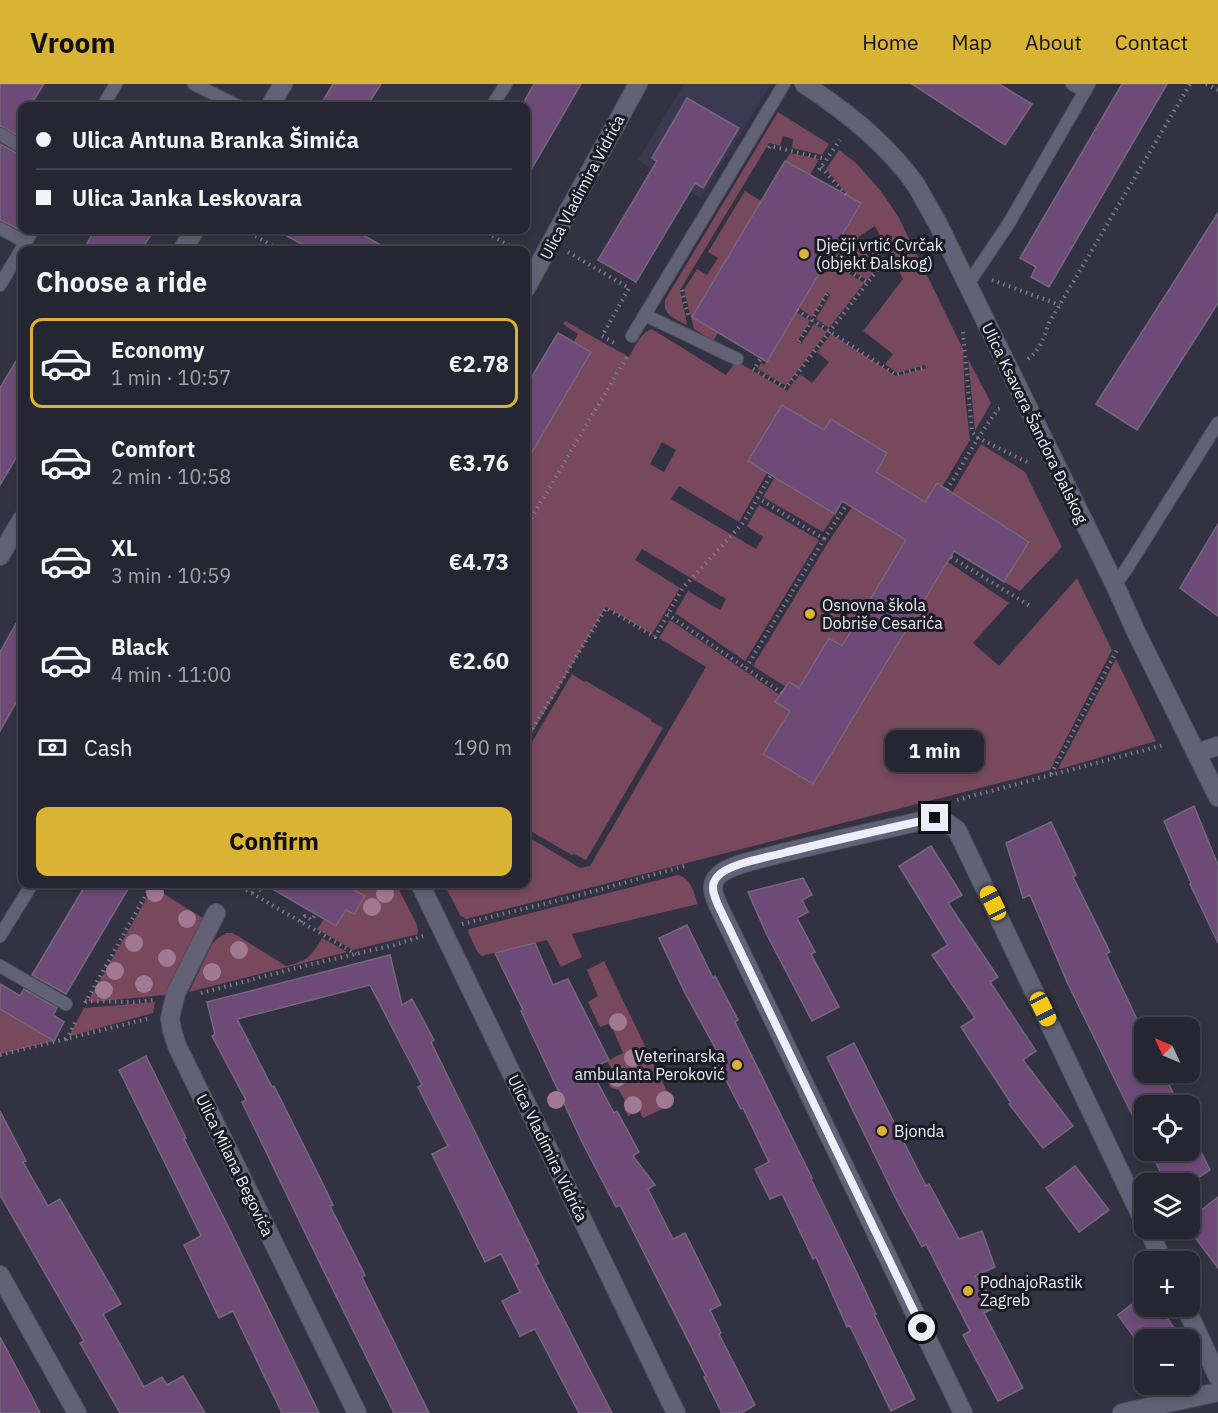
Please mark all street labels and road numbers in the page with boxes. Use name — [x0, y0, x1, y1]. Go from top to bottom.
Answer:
street label: Ulica Vladimira Vidrića — [535, 111, 629, 263]
street label: Ulica Ksavera Šandora Đalskog — [978, 319, 1094, 527]
street label: Ulica Vladimira Vidrića — [504, 1071, 592, 1225]
street label: Ulica Milana Begovića — [192, 1091, 278, 1240]

